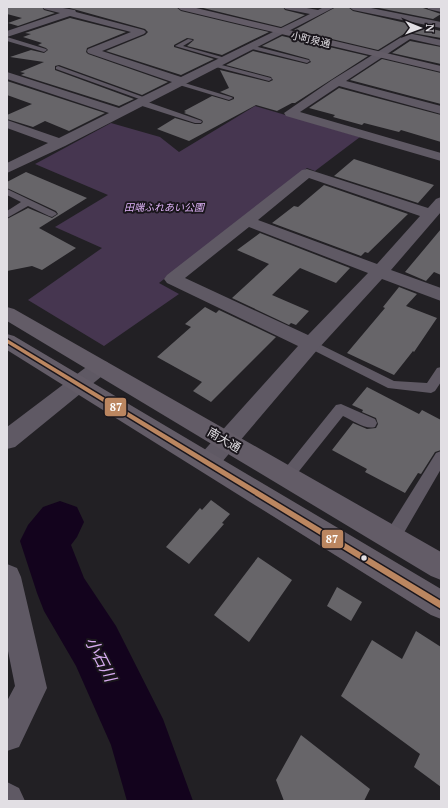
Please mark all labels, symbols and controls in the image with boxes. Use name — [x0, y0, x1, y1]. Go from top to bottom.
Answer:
north arrow — [400, 8, 440, 48]
text: N — [423, 24, 437, 33]
street label: 小町泉通 — [290, 29, 332, 50]
park label: 田端ふれあい公園 — [124, 201, 206, 214]
line badge: 87 — [104, 397, 127, 417]
text: 87 — [110, 400, 122, 414]
street label: 南大通 — [205, 424, 244, 455]
line badge: 87 — [321, 529, 344, 549]
text: 87 — [326, 532, 338, 546]
unlabelled marker — [359, 553, 369, 563]
water label: 小石川 — [80, 633, 123, 687]

